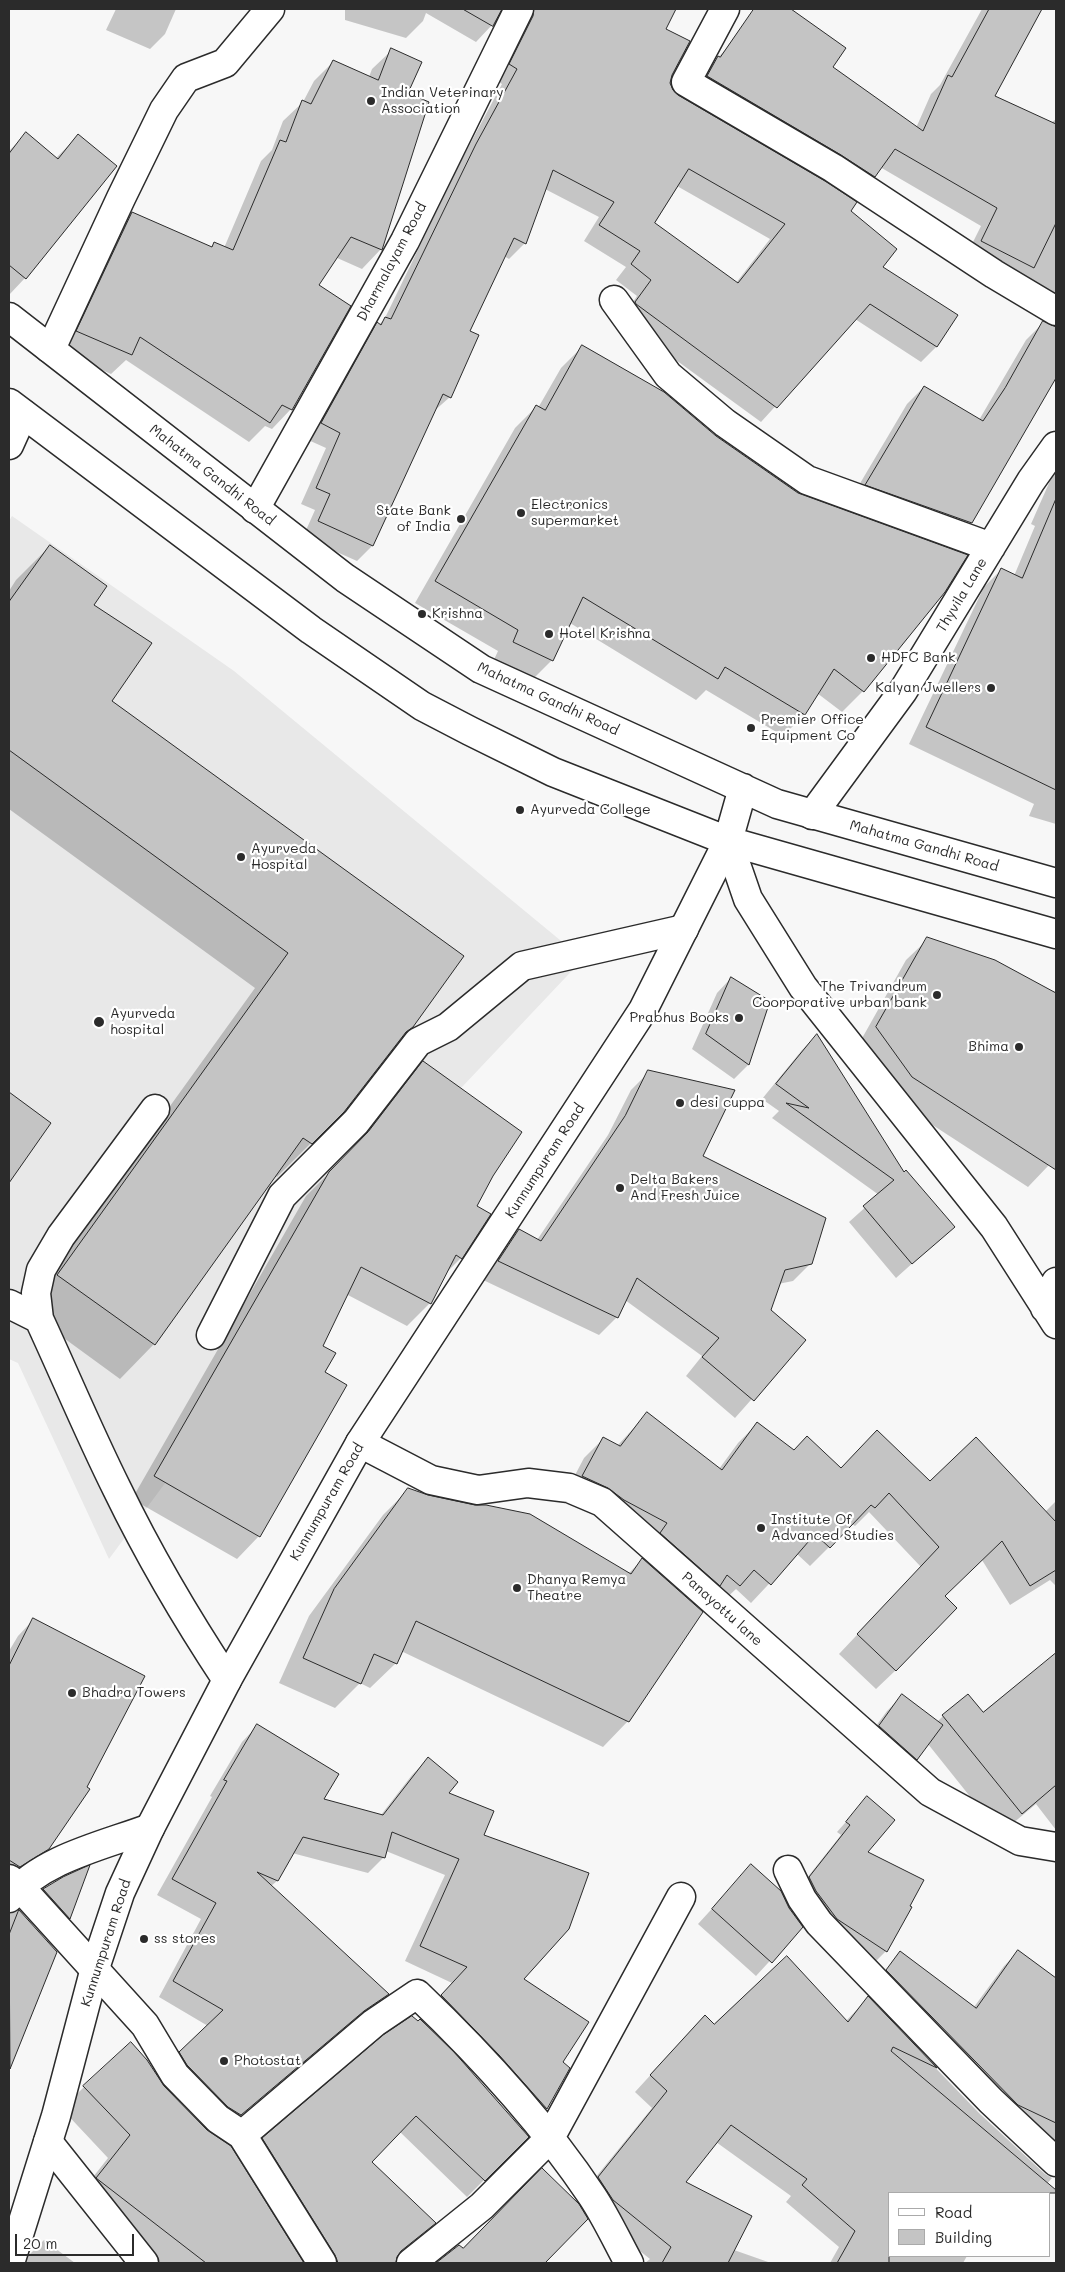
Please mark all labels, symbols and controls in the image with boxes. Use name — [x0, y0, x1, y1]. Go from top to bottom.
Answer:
place label: Indian Veterinary Association — [381, 85, 504, 118]
marker: Indian Veterinary Association — [365, 95, 377, 107]
street label: Dharmalayam Road — [354, 200, 430, 324]
street label: Mahatma Gandhi Road — [146, 421, 278, 529]
place label: Electronics supermarket — [531, 497, 619, 530]
place label: State Bank of India — [376, 503, 451, 536]
marker: Electronics supermarket — [515, 507, 527, 519]
marker: State Bank of India — [455, 513, 467, 525]
street label: Thyvila Lane — [933, 555, 991, 635]
place label: Krishna — [432, 606, 483, 622]
marker: Krishna — [416, 608, 428, 620]
place label: Hotel Krishna — [559, 626, 651, 642]
marker: Hotel Krishna — [543, 628, 555, 640]
place label: HDFC Bank — [881, 650, 956, 666]
marker: HDFC Bank — [865, 652, 877, 664]
street label: Mahatma Gandhi Road — [475, 659, 621, 739]
place label: Kalyan Jwellers — [875, 680, 981, 696]
marker: Kalyan Jwellers — [985, 682, 997, 694]
place label: Premier Office Equipment Co — [761, 712, 864, 744]
marker: Premier Office Equipment Co — [745, 722, 757, 734]
place label: Ayurveda College — [530, 802, 651, 818]
marker: Ayurveda College — [514, 804, 526, 816]
street label: Mahatma Gandhi Road — [848, 817, 1000, 875]
place label: Ayurveda Hospital — [251, 841, 316, 874]
marker: Ayurveda Hospital — [235, 851, 247, 863]
place label: The Trivandrum Coorporative urban bank — [752, 979, 927, 1012]
marker: The Trivandrum Coorporative urban bank — [931, 989, 943, 1001]
place label: Ayurveda hospital — [110, 1006, 175, 1038]
place label: Prabhus Books — [629, 1010, 729, 1026]
marker: Prabhus Books — [733, 1012, 745, 1024]
marker: Ayurveda hospital — [92, 1015, 106, 1029]
place label: Bhima — [968, 1039, 1009, 1055]
marker: Bhima — [1013, 1041, 1025, 1053]
place label: desi cuppa — [690, 1095, 765, 1111]
marker: desi cuppa — [674, 1097, 686, 1109]
street label: Kunnumpuram Road — [502, 1101, 588, 1221]
place label: Delta Bakers And Fresh Juice — [630, 1172, 740, 1204]
marker: Delta Bakers And Fresh Juice — [614, 1182, 626, 1194]
street label: Kunnumpuram Road — [286, 1440, 368, 1564]
place label: Institute Of Advanced Studies — [771, 1512, 894, 1544]
marker: Institute Of Advanced Studies — [755, 1522, 767, 1534]
street label: Panayottu lane — [678, 1568, 766, 1650]
place label: Dhanya Remya Theatre — [527, 1572, 626, 1604]
marker: Dhanya Remya Theatre — [511, 1582, 523, 1594]
place label: Bhadra Towers — [82, 1685, 186, 1701]
marker: Bhadra Towers — [66, 1687, 78, 1699]
street label: Kunnumpuram Road — [77, 1877, 135, 2009]
place label: ss stores — [154, 1931, 216, 1947]
marker: ss stores — [138, 1933, 150, 1945]
place label: Photostat — [234, 2053, 301, 2069]
marker: Photostat — [218, 2055, 230, 2067]
legend — [888, 2192, 1050, 2257]
text: Road — [935, 2202, 972, 2222]
scale bar — [18, 2224, 136, 2256]
text: Building — [935, 2227, 992, 2247]
text: 20 m — [23, 2233, 57, 2253]

